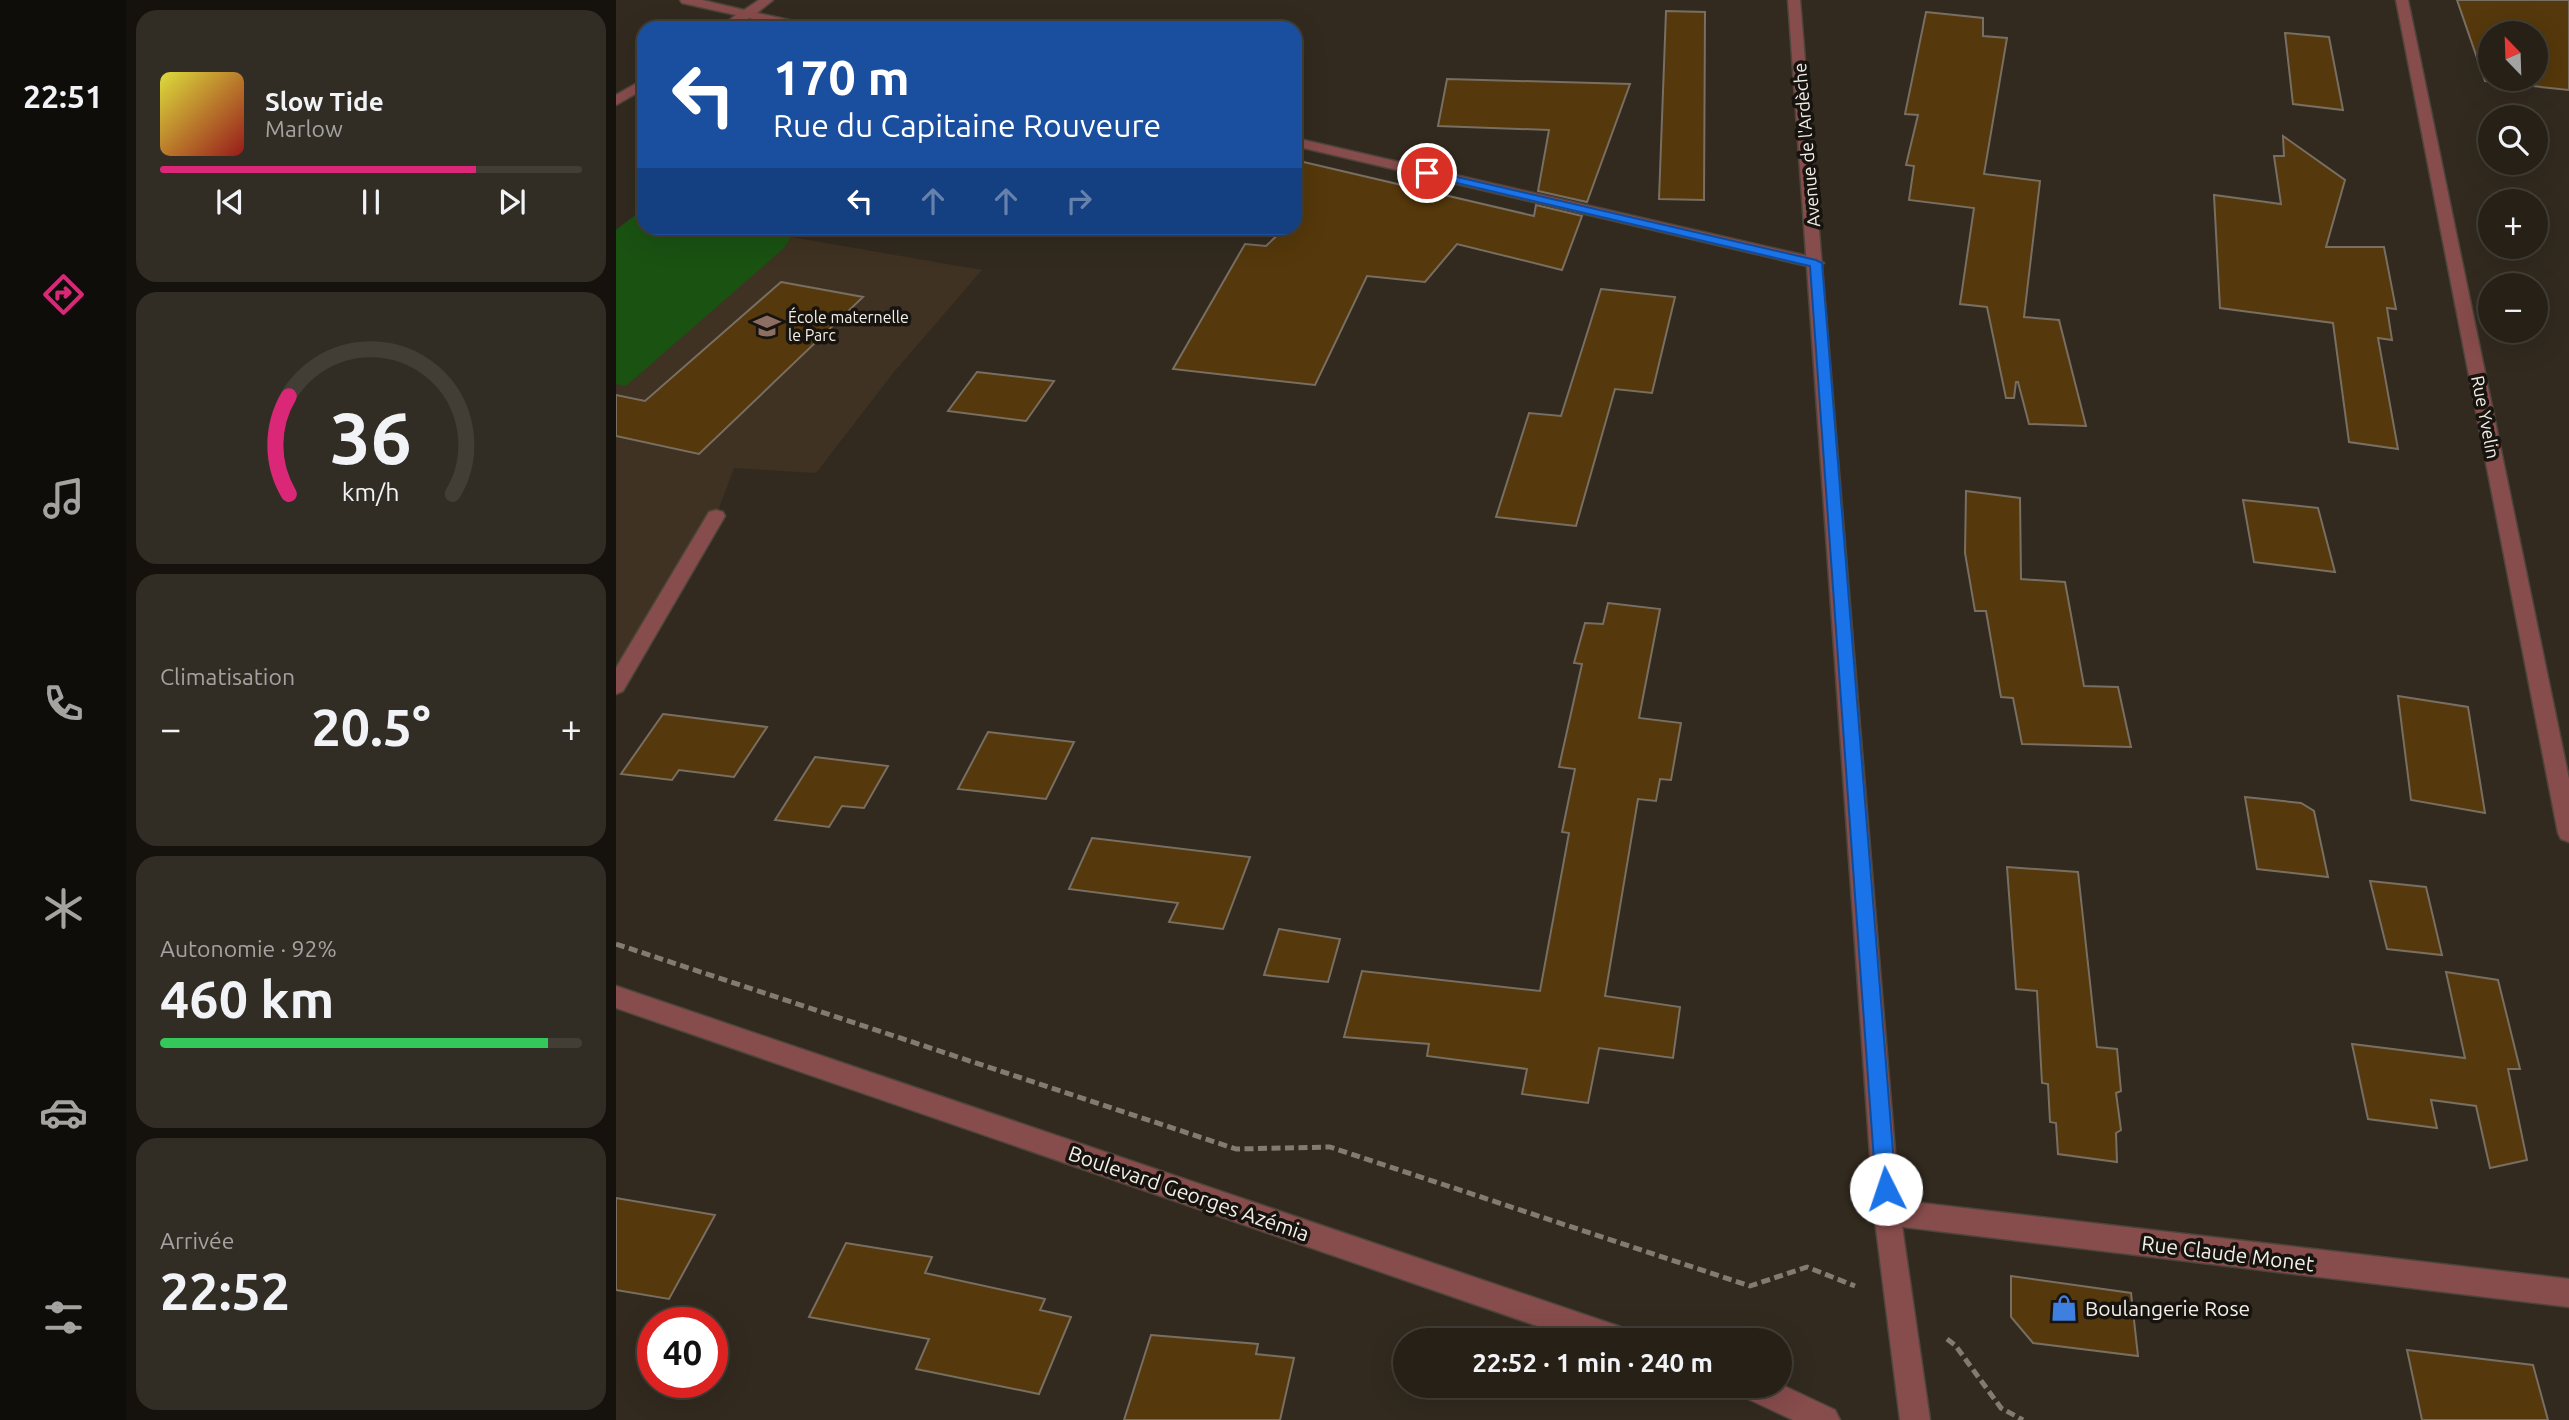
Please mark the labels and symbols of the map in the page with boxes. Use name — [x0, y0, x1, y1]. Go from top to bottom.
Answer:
north arrow — [2478, 21, 2548, 91]
street label: Avenue de l'Ardèche — [1789, 62, 1823, 228]
pin — [1397, 143, 1457, 203]
place label: École maternelle le Parc — [788, 306, 909, 344]
school or university icon: École maternelle le Parc — [752, 311, 782, 341]
street label: Rue Yvelin — [2468, 374, 2504, 460]
street label: Boulevard Georges Azémia — [1065, 1140, 1313, 1246]
position arrow — [1849, 1152, 1923, 1226]
street label: Rue Claude Monet — [2140, 1231, 2316, 1275]
shop icon: Boulangerie Rose — [2049, 1293, 2079, 1323]
place label: Boulangerie Rose — [2085, 1296, 2250, 1320]
speed limit sign: 40 — [637, 1307, 728, 1398]

